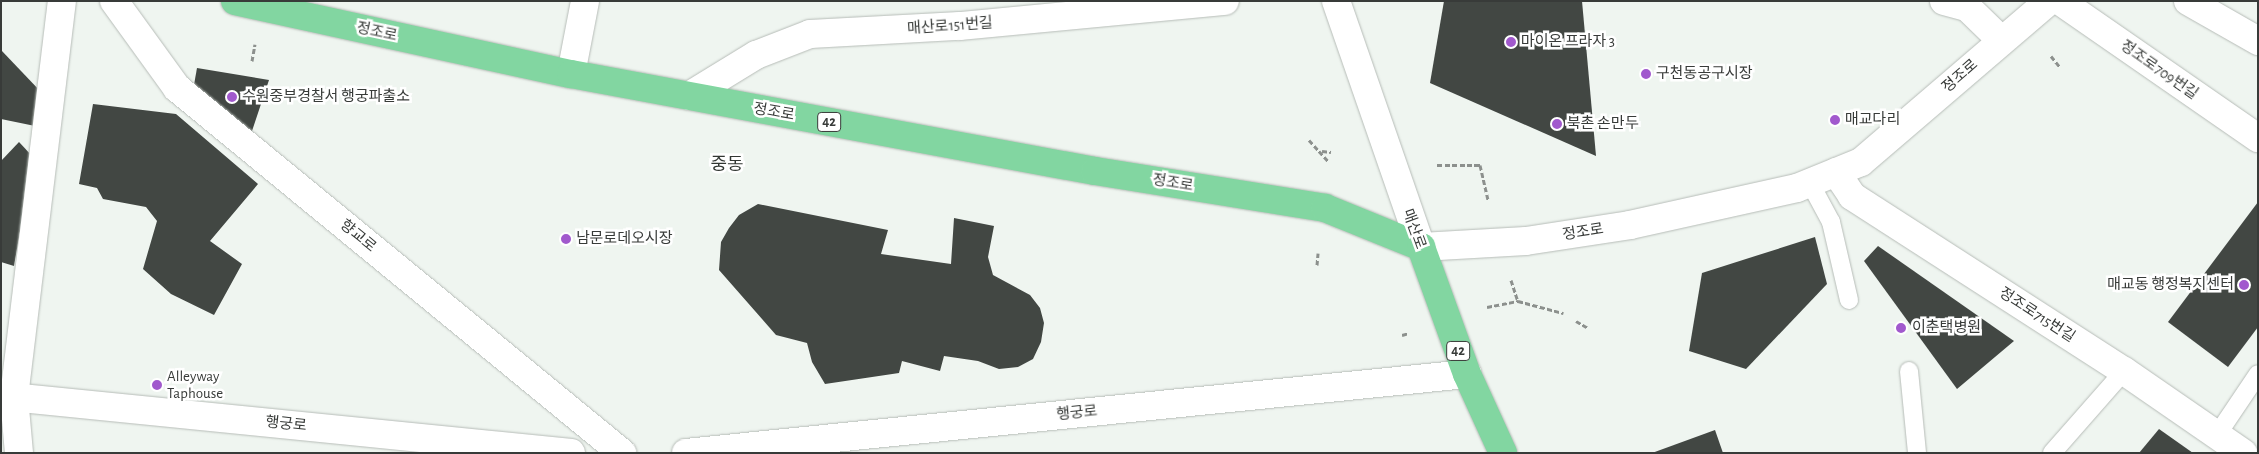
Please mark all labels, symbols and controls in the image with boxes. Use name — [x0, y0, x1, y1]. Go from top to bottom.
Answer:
street label: 매산로151번길 — [907, 14, 993, 38]
street label: 정조로 — [355, 19, 399, 45]
place label: 마이온 프라자 3 — [1521, 33, 1615, 51]
marker: 마이온 프라자 3 — [1505, 36, 1517, 48]
street label: 정조로709번길 — [2117, 37, 2201, 103]
street label: 정조로 — [1938, 56, 1982, 96]
place label: 구천동공구시장 — [1656, 65, 1753, 83]
marker: 구천동공구시장 — [1640, 68, 1652, 80]
place label: 수원중부경찰서 행궁파출소 — [242, 88, 410, 106]
marker: 수원중부경찰서 행궁파출소 — [226, 91, 238, 103]
street label: 정조로 — [752, 100, 796, 124]
road number: 42 — [816, 110, 842, 134]
place label: 매교다리 — [1845, 111, 1900, 129]
marker: 매교다리 — [1829, 114, 1841, 126]
place label: 북촌 손만두 — [1567, 115, 1638, 133]
marker: 북촌 손만두 — [1551, 118, 1563, 130]
district label: 중동 — [710, 154, 744, 176]
street label: 정조로 — [1151, 171, 1195, 195]
street label: 매산로 — [1398, 206, 1430, 252]
street label: 향교로 — [336, 216, 380, 256]
street label: 정조로 — [1561, 220, 1605, 244]
place label: 남문로데오시장 — [576, 230, 673, 248]
marker: 남문로데오시장 — [560, 233, 572, 245]
place label: 매교동 행정복지센터 — [2107, 276, 2234, 294]
marker: 매교동 행정복지센터 — [2238, 279, 2250, 291]
street label: 정조로715번길 — [1996, 284, 2078, 346]
place label: 이춘택병원 — [1912, 319, 1981, 337]
marker: 이춘택병원 — [1894, 321, 1908, 335]
road number: 42 — [1446, 340, 1470, 362]
place label: Alleyway Taphouse — [167, 367, 223, 402]
marker: Alleyway Taphouse — [151, 379, 163, 391]
street label: 행궁로 — [1055, 402, 1099, 424]
street label: 행궁로 — [264, 413, 308, 435]

